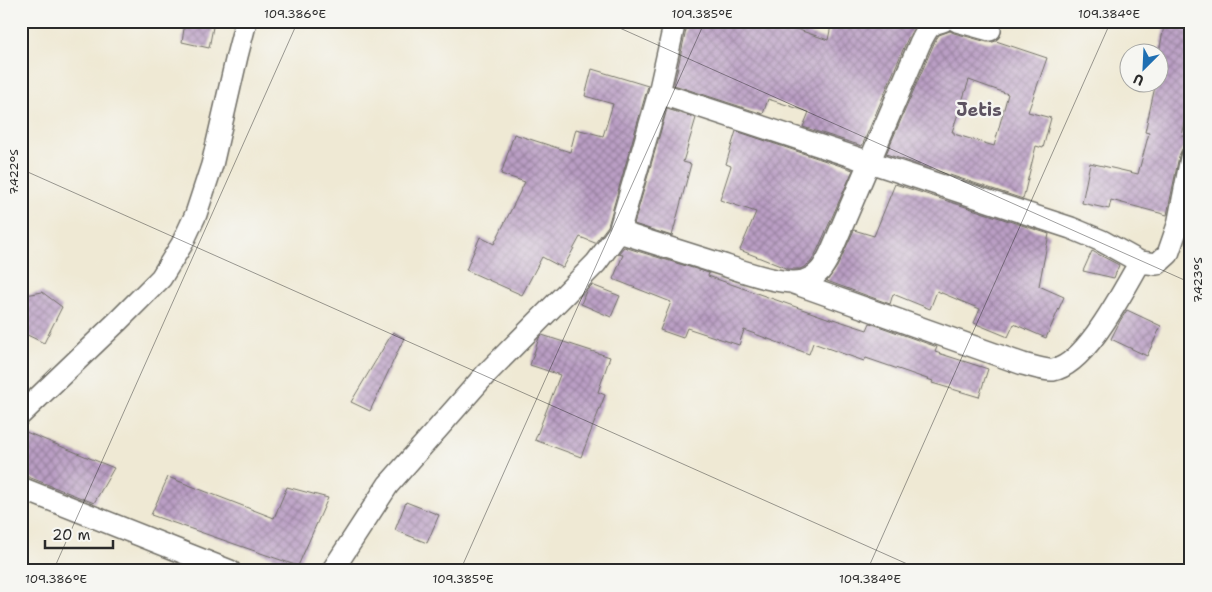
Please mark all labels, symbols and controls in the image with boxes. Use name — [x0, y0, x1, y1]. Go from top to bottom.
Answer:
text: 109.386°E — [264, 6, 326, 22]
text: 109.385°E — [672, 6, 732, 22]
text: 109.384°E — [1078, 6, 1140, 22]
north arrow — [1120, 42, 1170, 92]
text: U — [1131, 70, 1147, 90]
district label: Jetis — [956, 98, 1002, 122]
text: 7.422°S — [6, 149, 22, 195]
text: 7.423°S — [1190, 257, 1206, 303]
scale bar — [45, 517, 112, 549]
text: 20 m — [52, 525, 91, 545]
text: 109.386°E — [25, 571, 87, 587]
text: 109.385°E — [433, 571, 493, 587]
text: 109.384°E — [839, 571, 901, 587]

